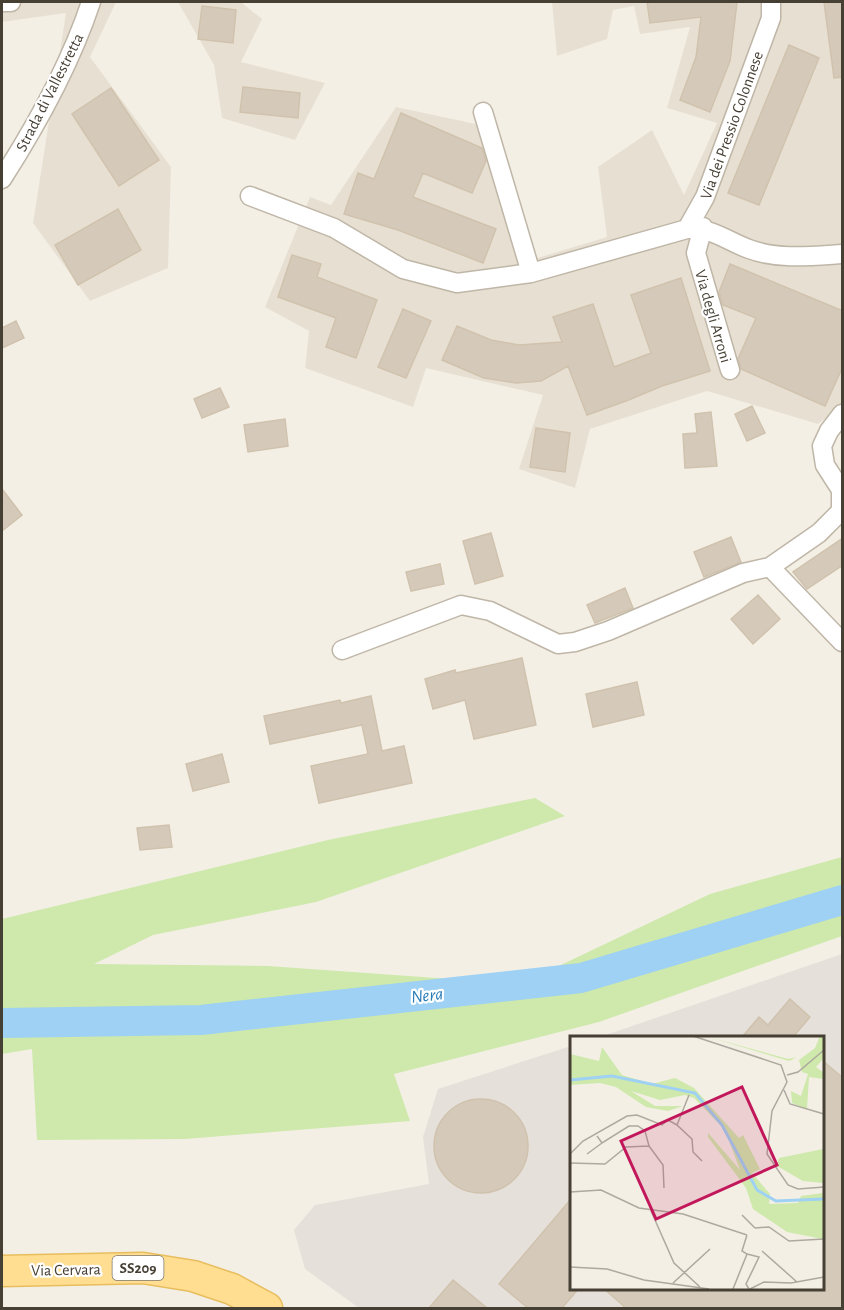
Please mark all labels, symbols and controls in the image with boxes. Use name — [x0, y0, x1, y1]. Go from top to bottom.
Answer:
street label: Strada di Vallestretta — [13, 31, 87, 154]
street label: Via dei Pressio Colonnese — [698, 49, 766, 202]
street label: Via degli Arroni — [692, 268, 734, 365]
water label: Nera — [410, 985, 444, 1007]
inset map — [570, 1036, 823, 1289]
road number: SS209 — [112, 1256, 164, 1280]
street label: Via Cervara — [31, 1261, 101, 1279]

